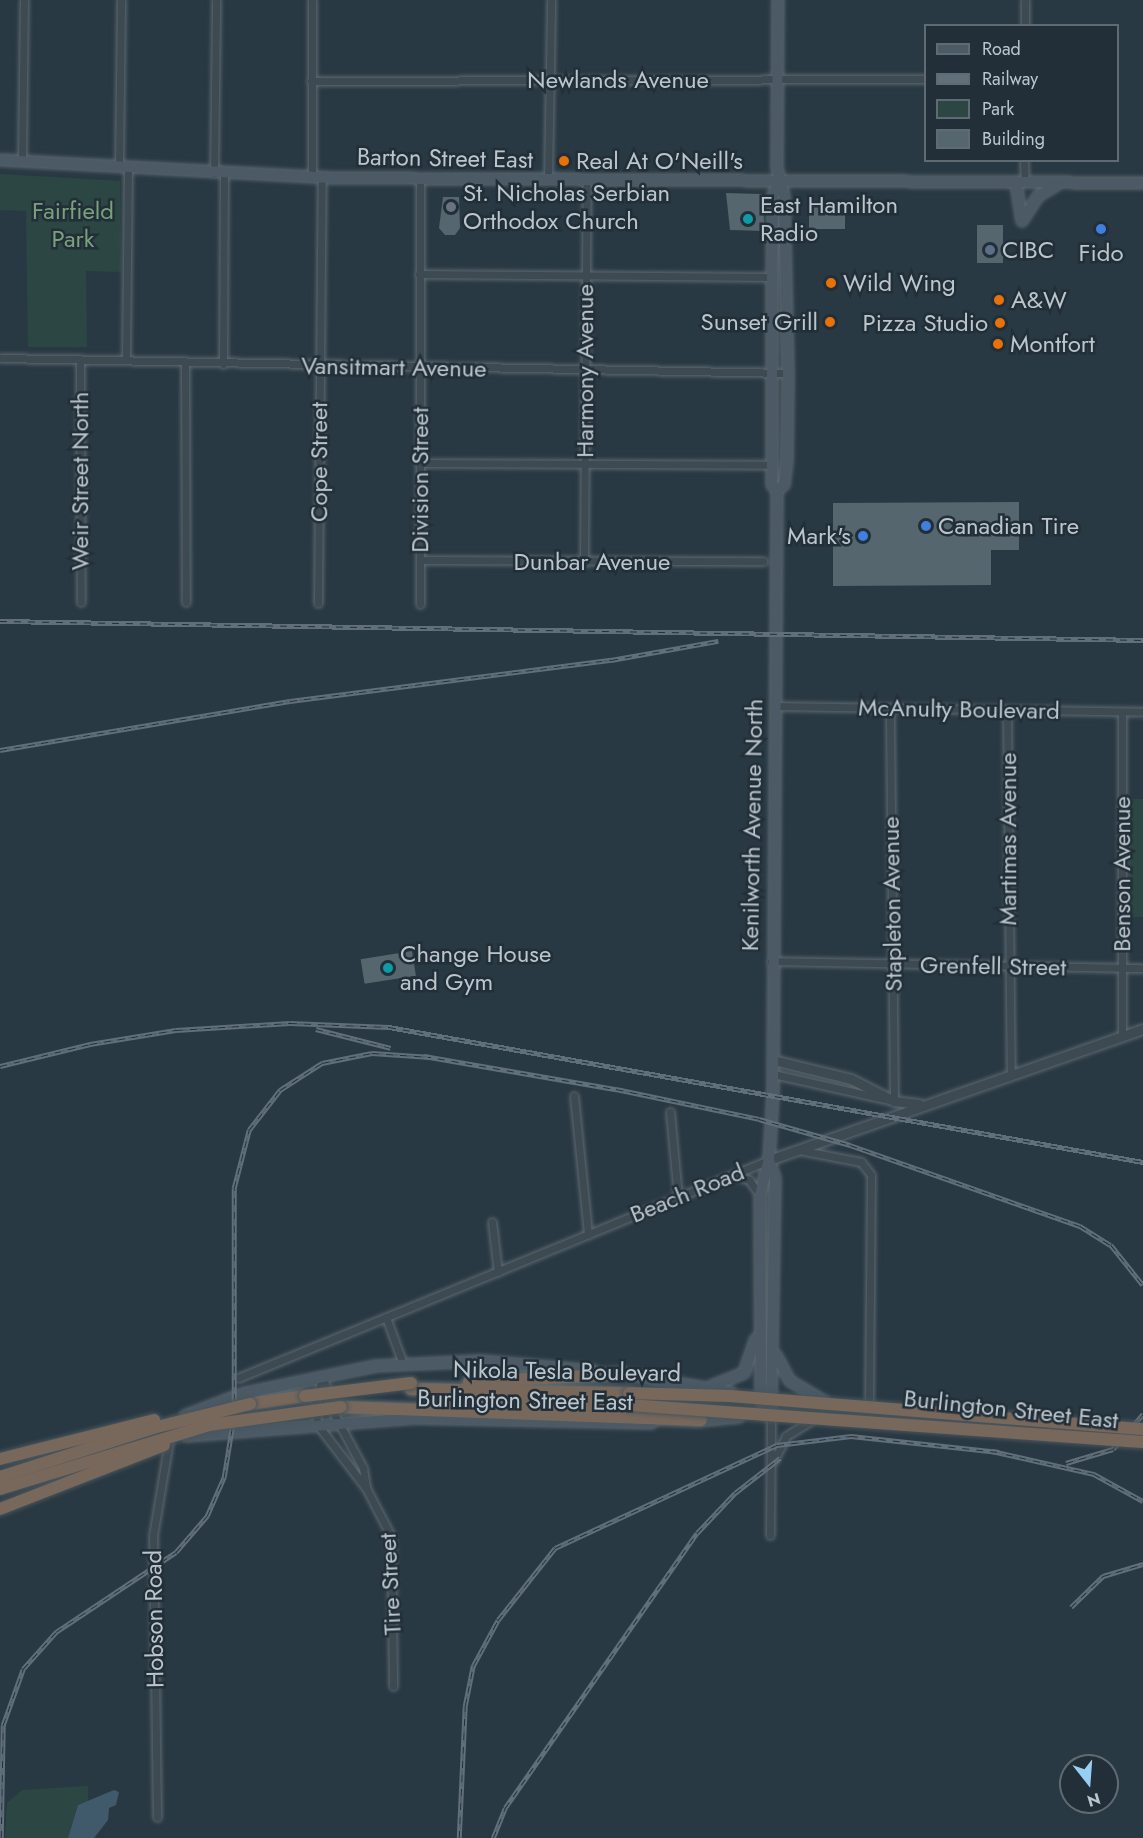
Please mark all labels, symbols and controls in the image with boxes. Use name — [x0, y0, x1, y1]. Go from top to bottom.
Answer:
legend — [924, 24, 1119, 162]
text: Road — [982, 36, 1021, 62]
street label: Newlands Avenue — [527, 66, 709, 94]
text: Railway — [982, 66, 1038, 92]
text: Park — [982, 96, 1014, 122]
text: Building — [982, 126, 1045, 152]
street label: Barton Street East — [357, 142, 533, 174]
place label: Real At O'Neill's — [576, 147, 743, 175]
marker: Real At O'Neill's — [557, 154, 571, 168]
place label: St. Nicholas Serbian Orthodox Church — [463, 179, 670, 235]
place label: East Hamilton Radio — [760, 191, 898, 247]
park label: Fairfield Park — [32, 197, 114, 253]
marker: St. Nicholas Serbian Orthodox Church — [444, 200, 458, 214]
marker: East Hamilton Radio — [741, 212, 755, 226]
marker: Fido — [1094, 222, 1108, 236]
place label: CIBC — [1002, 236, 1054, 264]
place label: Fido — [1078, 239, 1124, 267]
marker: CIBC — [983, 243, 997, 257]
place label: Wild Wing — [843, 269, 956, 297]
marker: Wild Wing — [824, 276, 838, 290]
street label: Harmony Avenue — [571, 284, 599, 458]
place label: A&W — [1011, 286, 1067, 314]
marker: A&W — [992, 293, 1006, 307]
place label: Sunset Grill — [701, 308, 818, 336]
place label: Pizza Studio — [863, 309, 988, 337]
marker: Sunset Grill — [823, 315, 837, 329]
marker: Pizza Studio — [993, 316, 1007, 330]
place label: Montfort — [1010, 330, 1095, 358]
marker: Montfort — [991, 337, 1005, 351]
street label: Vansitmart Avenue — [301, 351, 487, 383]
street label: Weir Street North — [66, 392, 94, 570]
street label: Cope Street — [305, 402, 333, 522]
street label: Division Street — [406, 407, 434, 553]
place label: Canadian Tire — [938, 512, 1079, 540]
marker: Canadian Tire — [919, 519, 933, 533]
place label: Mark's — [787, 522, 851, 550]
marker: Mark's — [856, 529, 870, 543]
street label: Dunbar Avenue — [514, 548, 670, 576]
street label: McAnulty Boulevard — [858, 693, 1060, 725]
street label: Kenilworth Avenue North — [735, 698, 769, 952]
street label: Martimas Avenue — [994, 752, 1022, 926]
street label: Benson Avenue — [1108, 796, 1136, 952]
street label: Stapleton Avenue — [876, 816, 908, 992]
place label: Change House and Gym — [400, 940, 551, 996]
street label: Grenfell Street — [920, 950, 1066, 982]
marker: Change House and Gym — [381, 961, 395, 975]
street label: Beach Road — [626, 1157, 748, 1229]
street label: Nikola Tesla Boulevard — [453, 1355, 681, 1387]
street label: Burlington Street East — [902, 1383, 1120, 1435]
street label: Burlington Street East — [417, 1384, 633, 1416]
street label: Tire Street — [373, 1532, 407, 1636]
street label: Hobson Road — [138, 1550, 170, 1688]
north arrow — [1059, 1754, 1119, 1814]
text: N — [1084, 1787, 1103, 1813]

